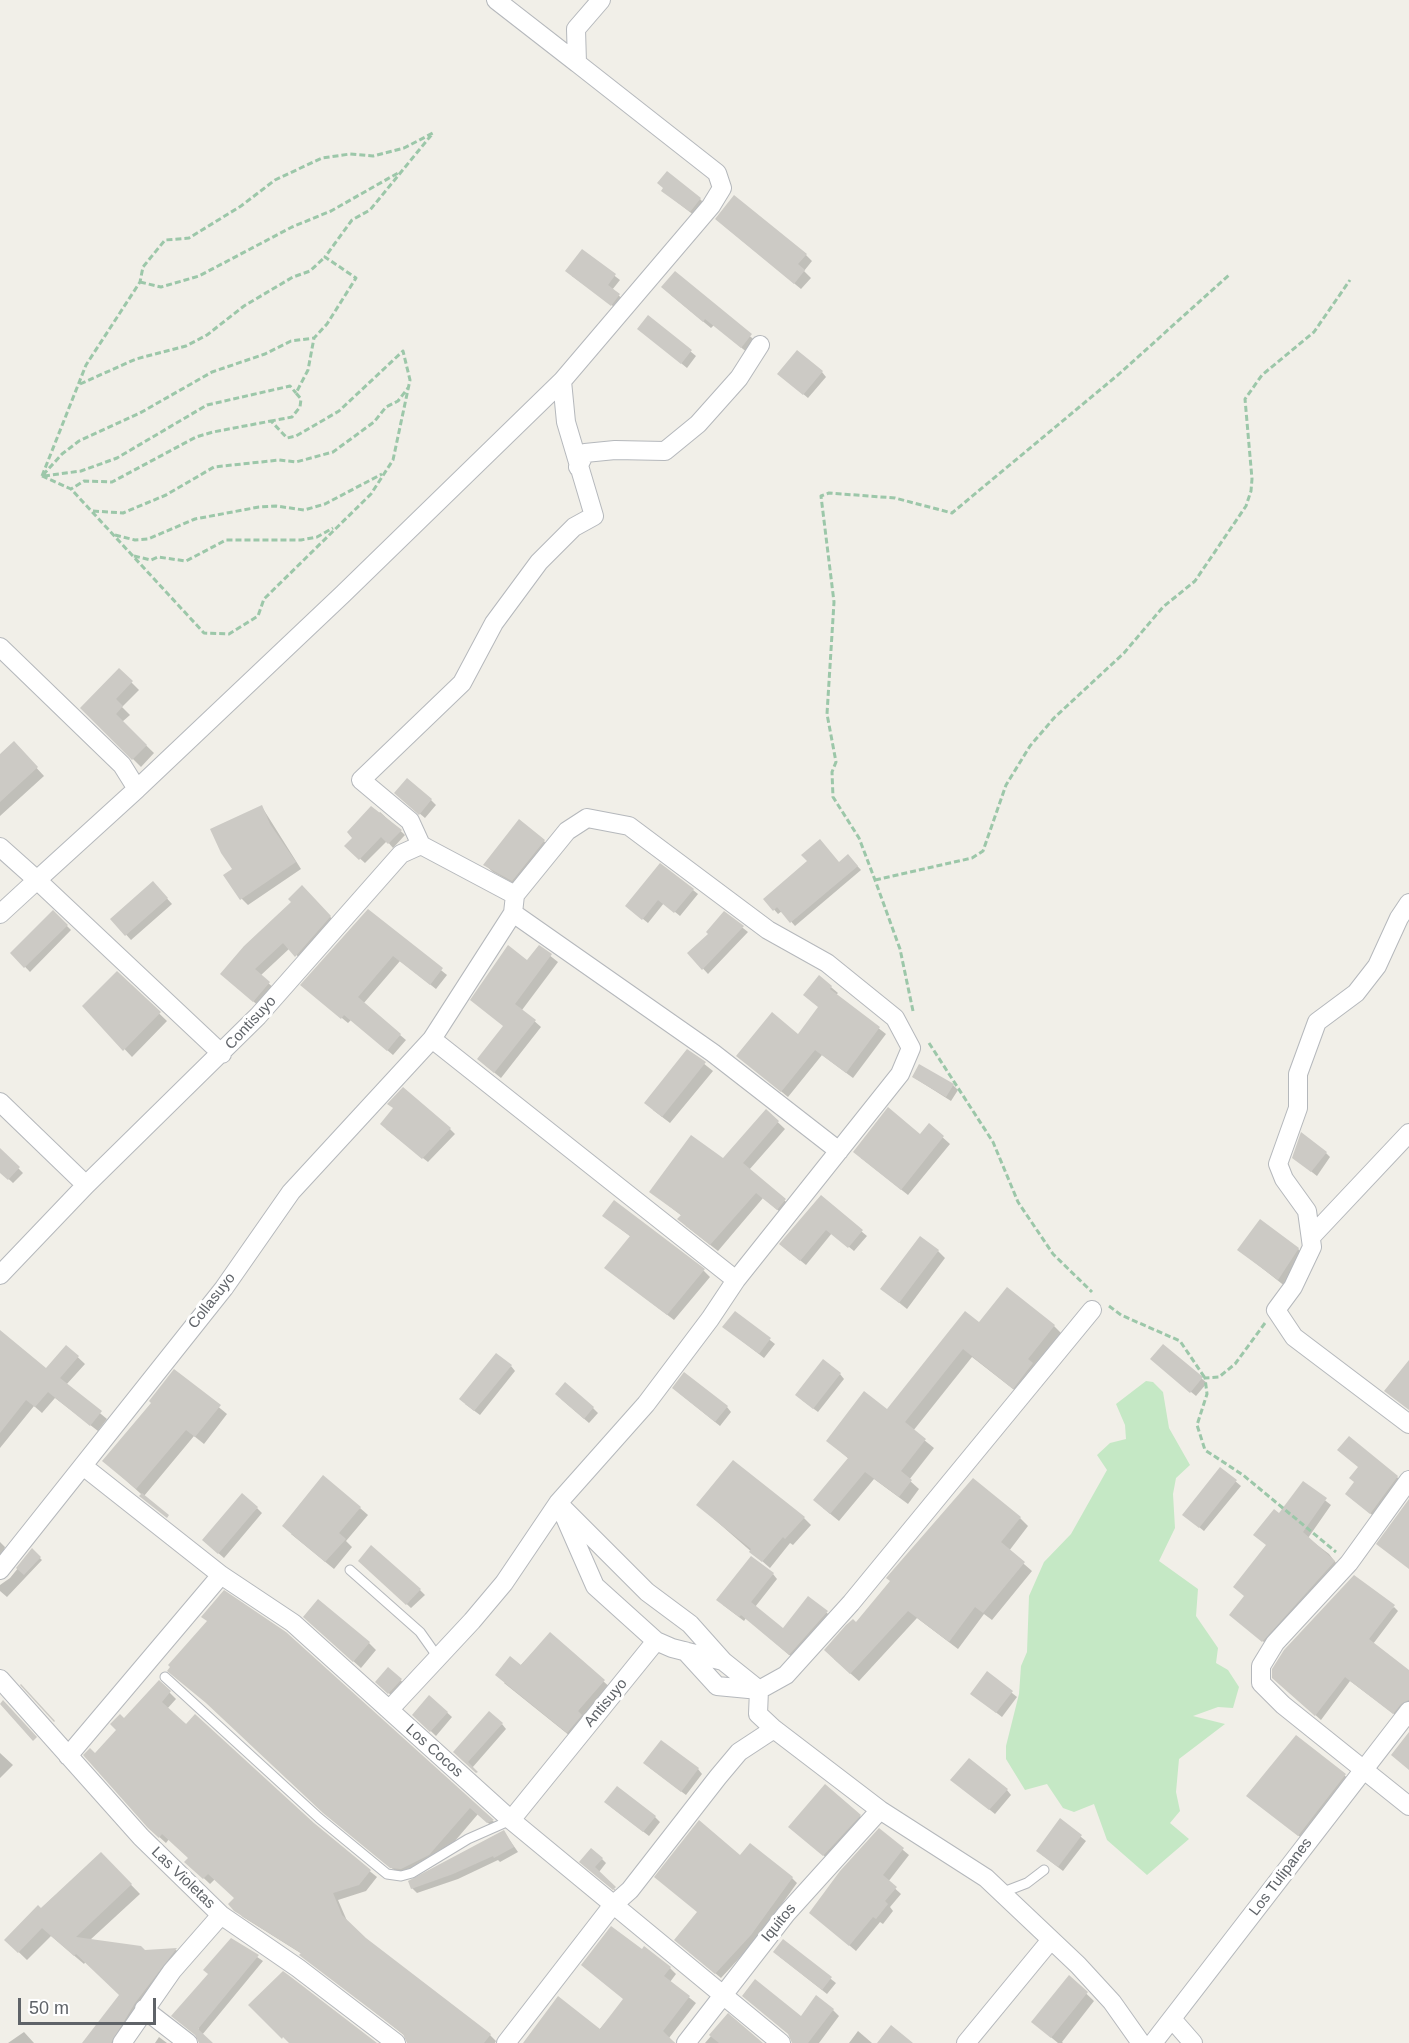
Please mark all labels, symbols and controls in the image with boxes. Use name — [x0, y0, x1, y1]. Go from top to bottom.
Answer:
street label: Contisuyo — [222, 992, 280, 1054]
street label: Collasuyo — [185, 1270, 239, 1332]
street label: Antisuyo — [581, 1675, 631, 1731]
street label: Los Cocos — [402, 1721, 466, 1781]
street label: Los Tulipanes — [1246, 1835, 1316, 1919]
street label: Las Violetas — [147, 1843, 219, 1913]
street label: Iquitos — [758, 1900, 800, 1946]
scale bar — [21, 1986, 159, 2024]
text: 50 m — [29, 1998, 69, 2018]

